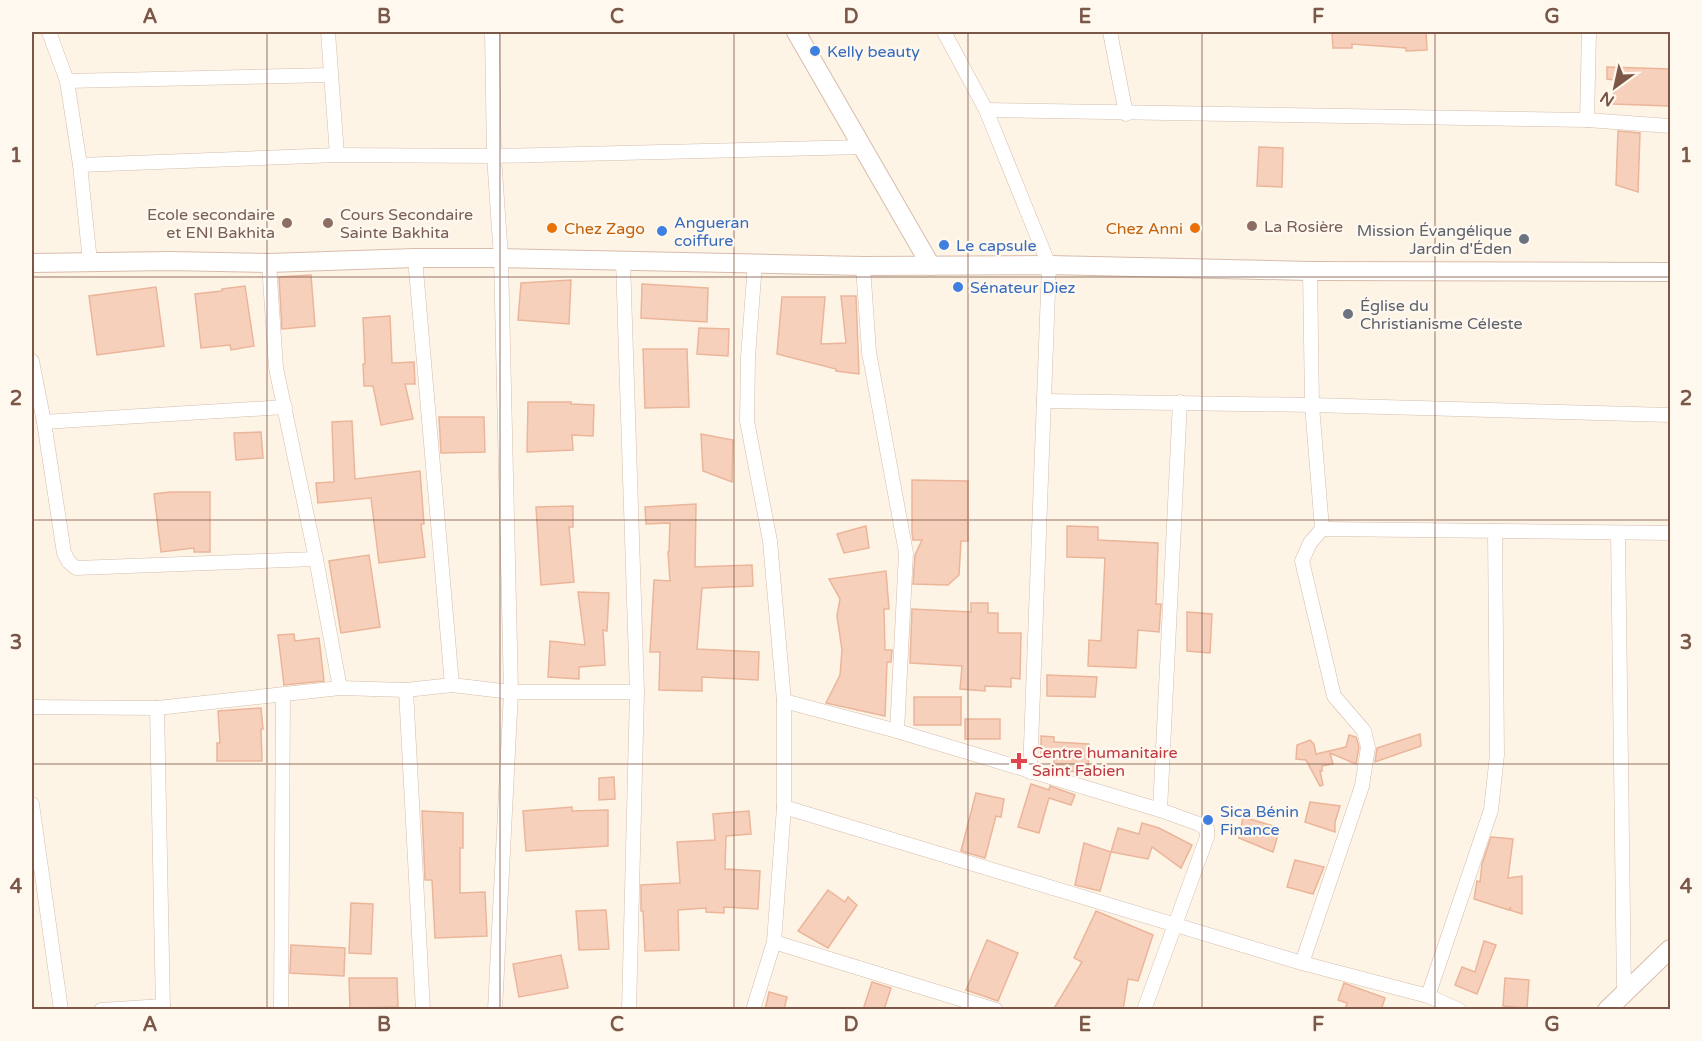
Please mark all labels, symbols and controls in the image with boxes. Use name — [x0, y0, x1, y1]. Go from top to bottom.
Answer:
text: A — [143, 5, 158, 29]
text: B — [377, 5, 391, 29]
text: C — [610, 5, 624, 29]
text: D — [843, 5, 859, 29]
text: E — [1079, 5, 1092, 29]
text: F — [1312, 5, 1324, 29]
text: G — [1544, 5, 1560, 29]
place label: Kelly beauty — [827, 42, 920, 62]
marker: Kelly beauty — [808, 44, 822, 58]
north arrow — [1585, 57, 1645, 117]
text: N — [1597, 87, 1618, 111]
text: 1 — [10, 144, 22, 168]
text: 1 — [1680, 144, 1692, 168]
place label: Ecole secondaire et ENI Bakhita — [147, 205, 275, 243]
place label: Cours Secondaire Sainte Bakhita — [340, 205, 473, 243]
place label: Angueran coiffure — [674, 213, 749, 251]
marker: Ecole secondaire et ENI Bakhita — [280, 216, 294, 230]
marker: Cours Secondaire Sainte Bakhita — [321, 216, 335, 230]
place label: La Rosière — [1264, 217, 1343, 237]
place label: Chez Zago — [564, 219, 645, 239]
place label: Chez Anni — [1106, 219, 1183, 239]
marker: La Rosière — [1245, 219, 1259, 233]
marker: Chez Zago — [545, 221, 559, 235]
marker: Chez Anni — [1188, 221, 1202, 235]
place label: Mission Évangélique Jardin d'Éden — [1357, 221, 1512, 259]
marker: Angueran coiffure — [655, 224, 669, 238]
marker: Mission Évangélique Jardin d'Éden — [1517, 232, 1531, 246]
place label: Le capsule — [956, 236, 1037, 256]
marker: Le capsule — [937, 238, 951, 252]
place label: Sénateur Diez — [970, 278, 1075, 298]
marker: Sénateur Diez — [951, 280, 965, 294]
place label: Église du Christianisme Céleste — [1360, 296, 1523, 334]
marker: Église du Christianisme Céleste — [1341, 307, 1355, 321]
text: 2 — [10, 387, 22, 411]
text: 2 — [1680, 387, 1692, 411]
text: 3 — [10, 631, 22, 655]
text: 3 — [1680, 631, 1692, 655]
place label: Centre humanitaire Saint Fabien — [1032, 743, 1178, 781]
marker: Centre humanitaire Saint Fabien — [1010, 752, 1028, 770]
place label: Sica Bénin Finance — [1220, 802, 1299, 840]
marker: Sica Bénin Finance — [1201, 813, 1215, 827]
text: 4 — [10, 875, 23, 899]
text: 4 — [1680, 875, 1693, 899]
text: A — [143, 1013, 158, 1037]
text: B — [377, 1013, 391, 1037]
text: C — [610, 1013, 624, 1037]
text: D — [843, 1013, 859, 1037]
text: E — [1079, 1013, 1092, 1037]
text: F — [1312, 1013, 1324, 1037]
text: G — [1544, 1013, 1560, 1037]

